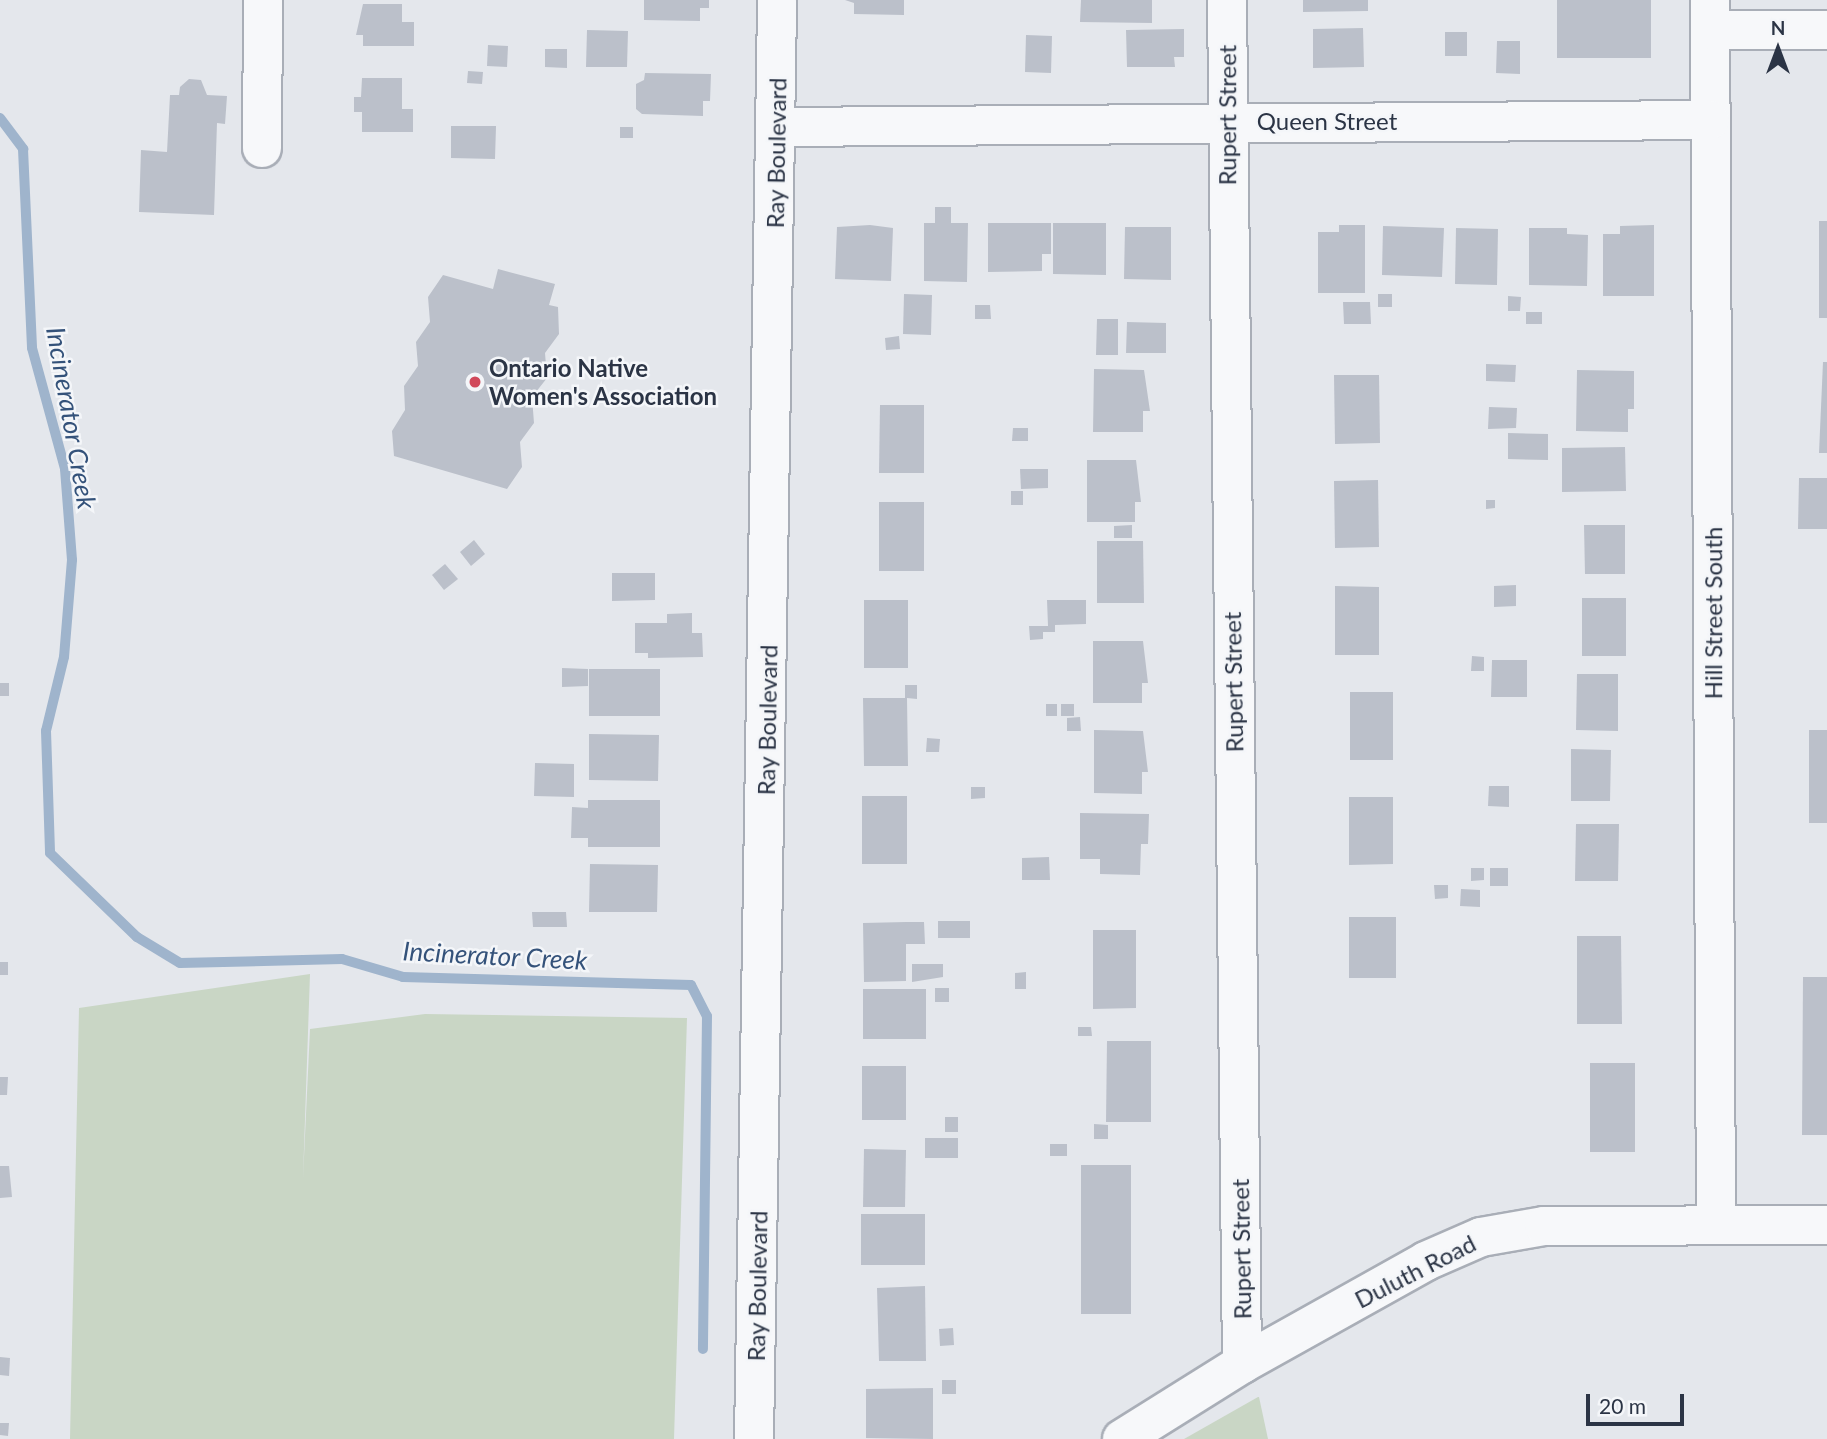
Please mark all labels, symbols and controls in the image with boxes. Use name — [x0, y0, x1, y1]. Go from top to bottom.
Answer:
north arrow — [1743, 14, 1813, 84]
text: N — [1771, 16, 1785, 39]
street label: Rupert Street — [1213, 45, 1241, 185]
street label: Ray Boulevard — [760, 77, 792, 229]
street label: Queen Street — [1257, 107, 1397, 135]
water label: Incinerator Creek — [40, 324, 102, 512]
place label: Ontario Native Women's Association — [489, 354, 718, 410]
marker: Ontario Native Women's Association — [467, 374, 483, 390]
street label: Hill Street South — [1699, 527, 1727, 699]
street label: Rupert Street — [1217, 611, 1249, 753]
street label: Ray Boulevard — [751, 644, 783, 796]
water label: Incinerator Creek — [402, 936, 588, 976]
street label: Rupert Street — [1225, 1178, 1257, 1320]
street label: Ray Boulevard — [741, 1210, 773, 1362]
street label: Duluth Road — [1350, 1228, 1480, 1314]
scale bar — [1589, 1380, 1687, 1424]
text: 20 m — [1599, 1393, 1646, 1418]

